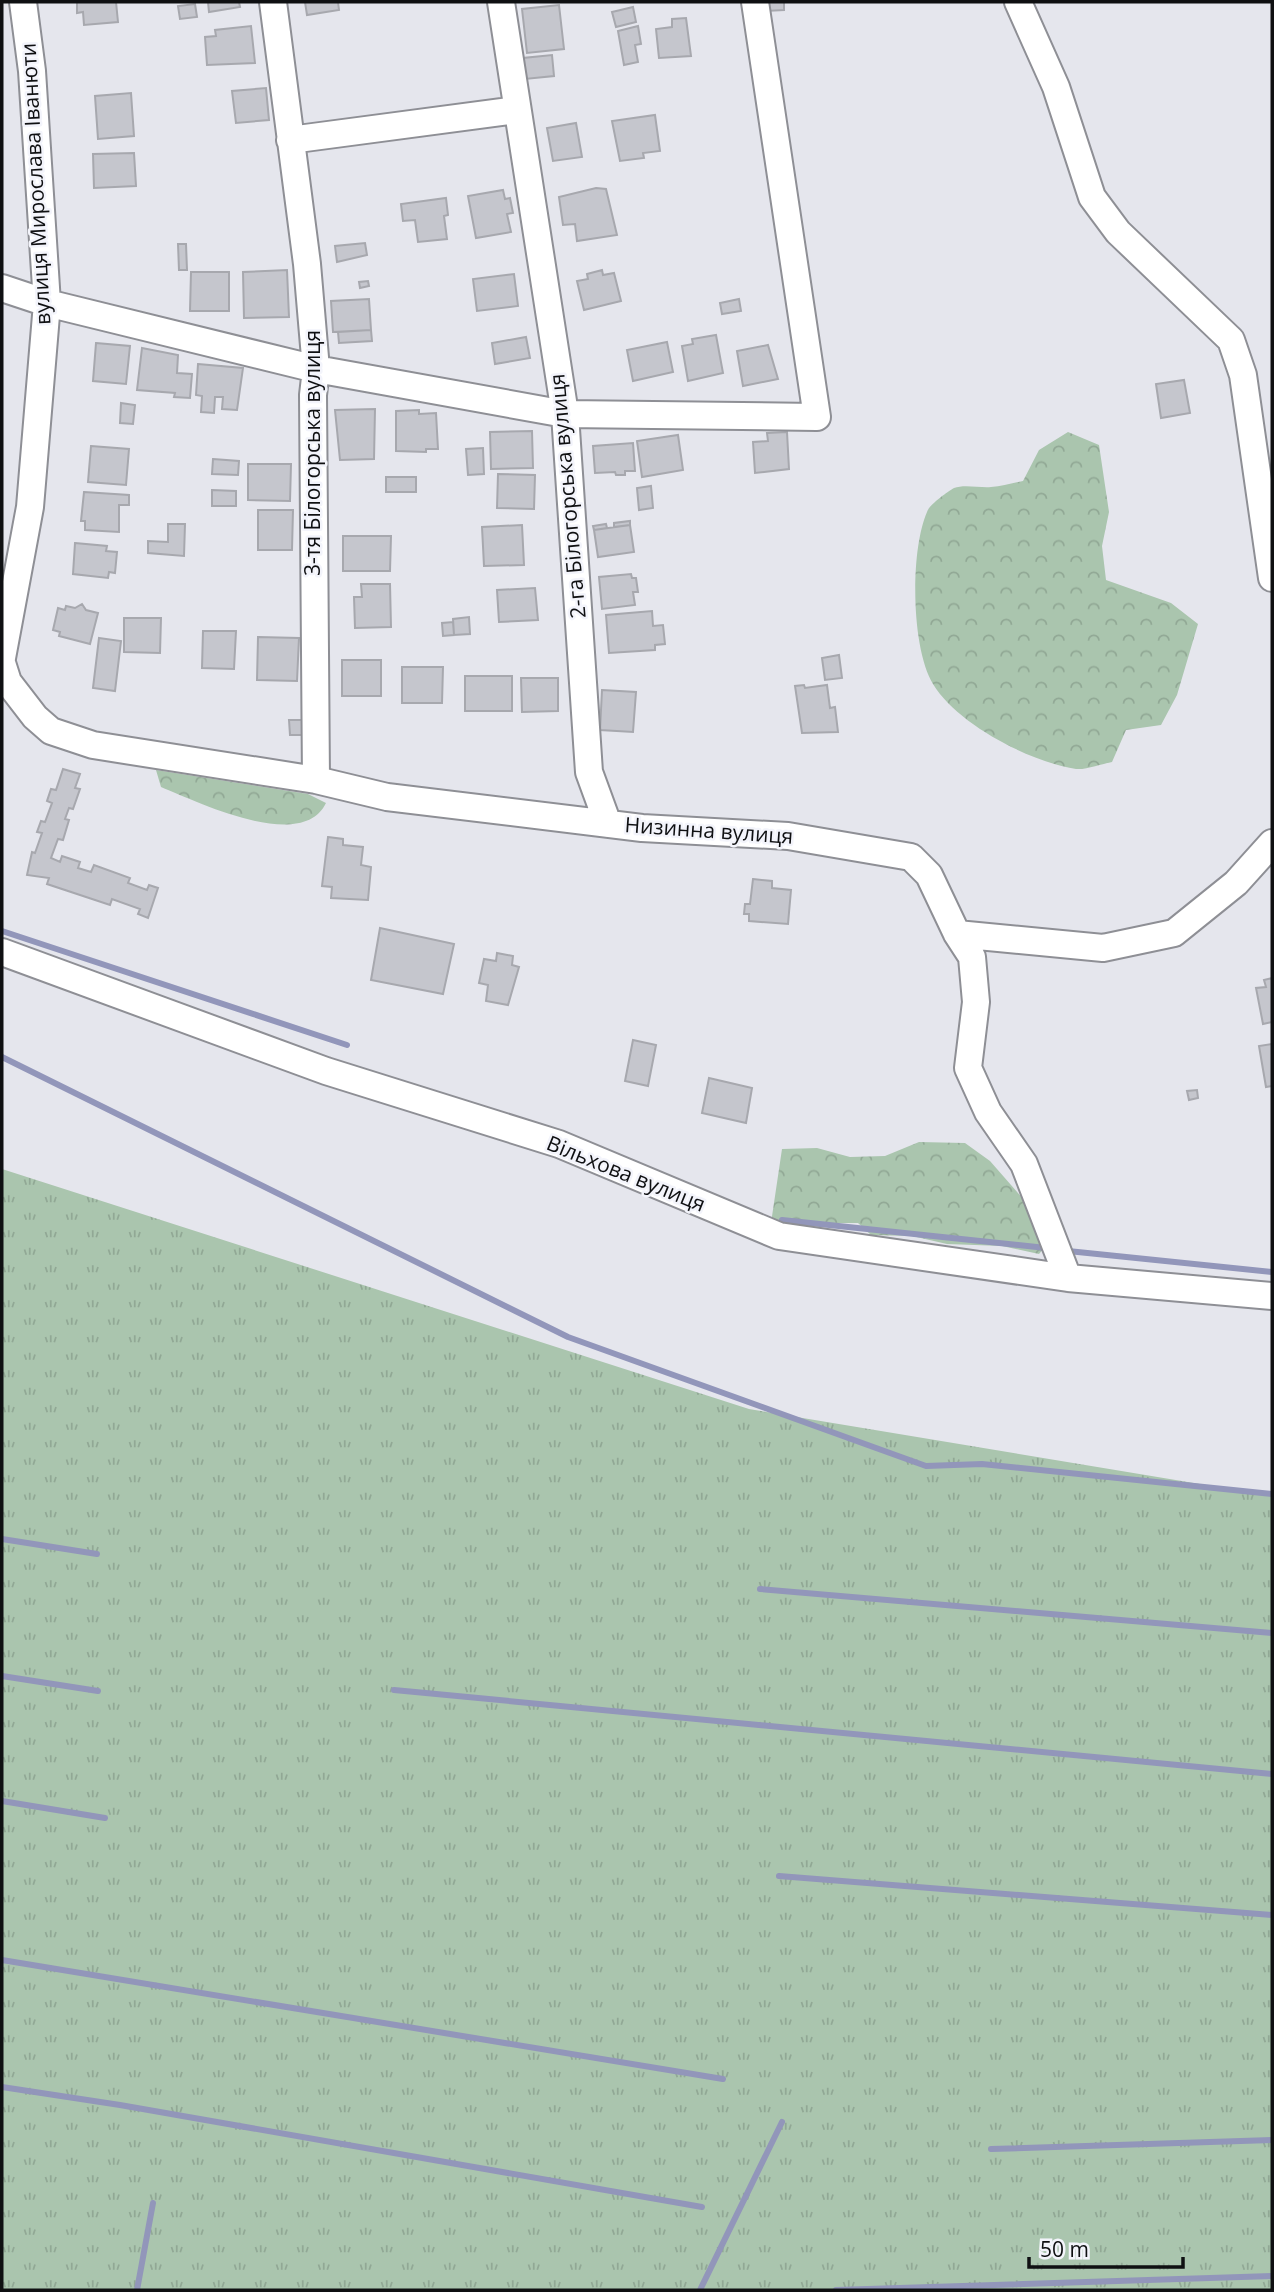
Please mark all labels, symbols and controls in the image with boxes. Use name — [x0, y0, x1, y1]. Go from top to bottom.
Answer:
street label: вулиця Мирослава Іванюти — [14, 42, 56, 326]
street label: 3-тя Білогорська вулиця — [298, 330, 326, 576]
street label: 2-га Білогорська вулиця — [542, 373, 592, 620]
street label: Низинна вулиця — [624, 810, 794, 850]
street label: Вільхова вулиця — [543, 1128, 710, 1218]
scale bar — [1029, 2226, 1183, 2270]
text: 50 m — [1040, 2235, 1089, 2263]

